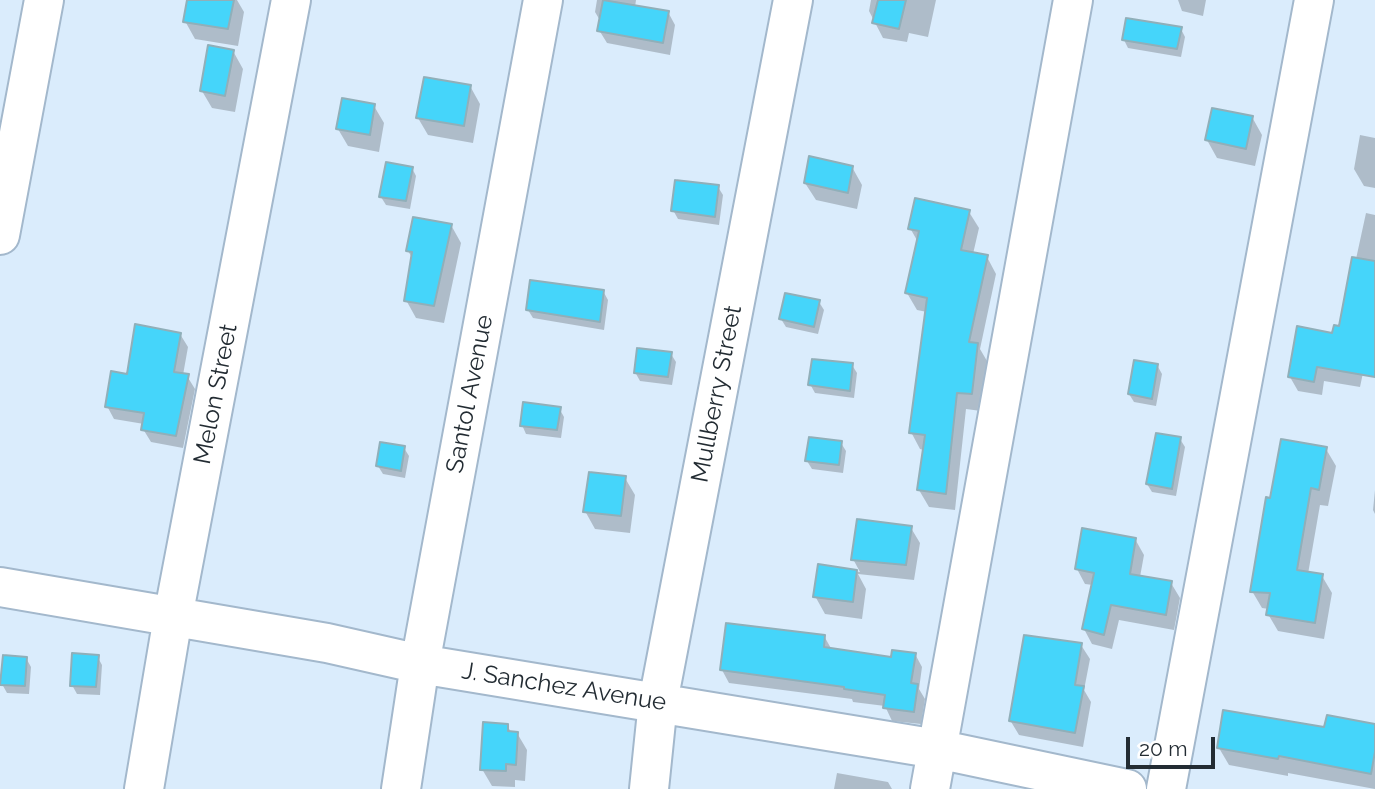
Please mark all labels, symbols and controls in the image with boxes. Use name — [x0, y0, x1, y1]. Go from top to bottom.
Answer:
street label: Mullberry Street — [686, 303, 748, 485]
street label: Santol Avenue — [441, 312, 499, 476]
street label: Melon Street — [188, 321, 244, 467]
street label: J. Sanchez Avenue — [460, 657, 668, 717]
scale bar — [1130, 722, 1219, 766]
text: 20 m — [1139, 736, 1187, 761]

